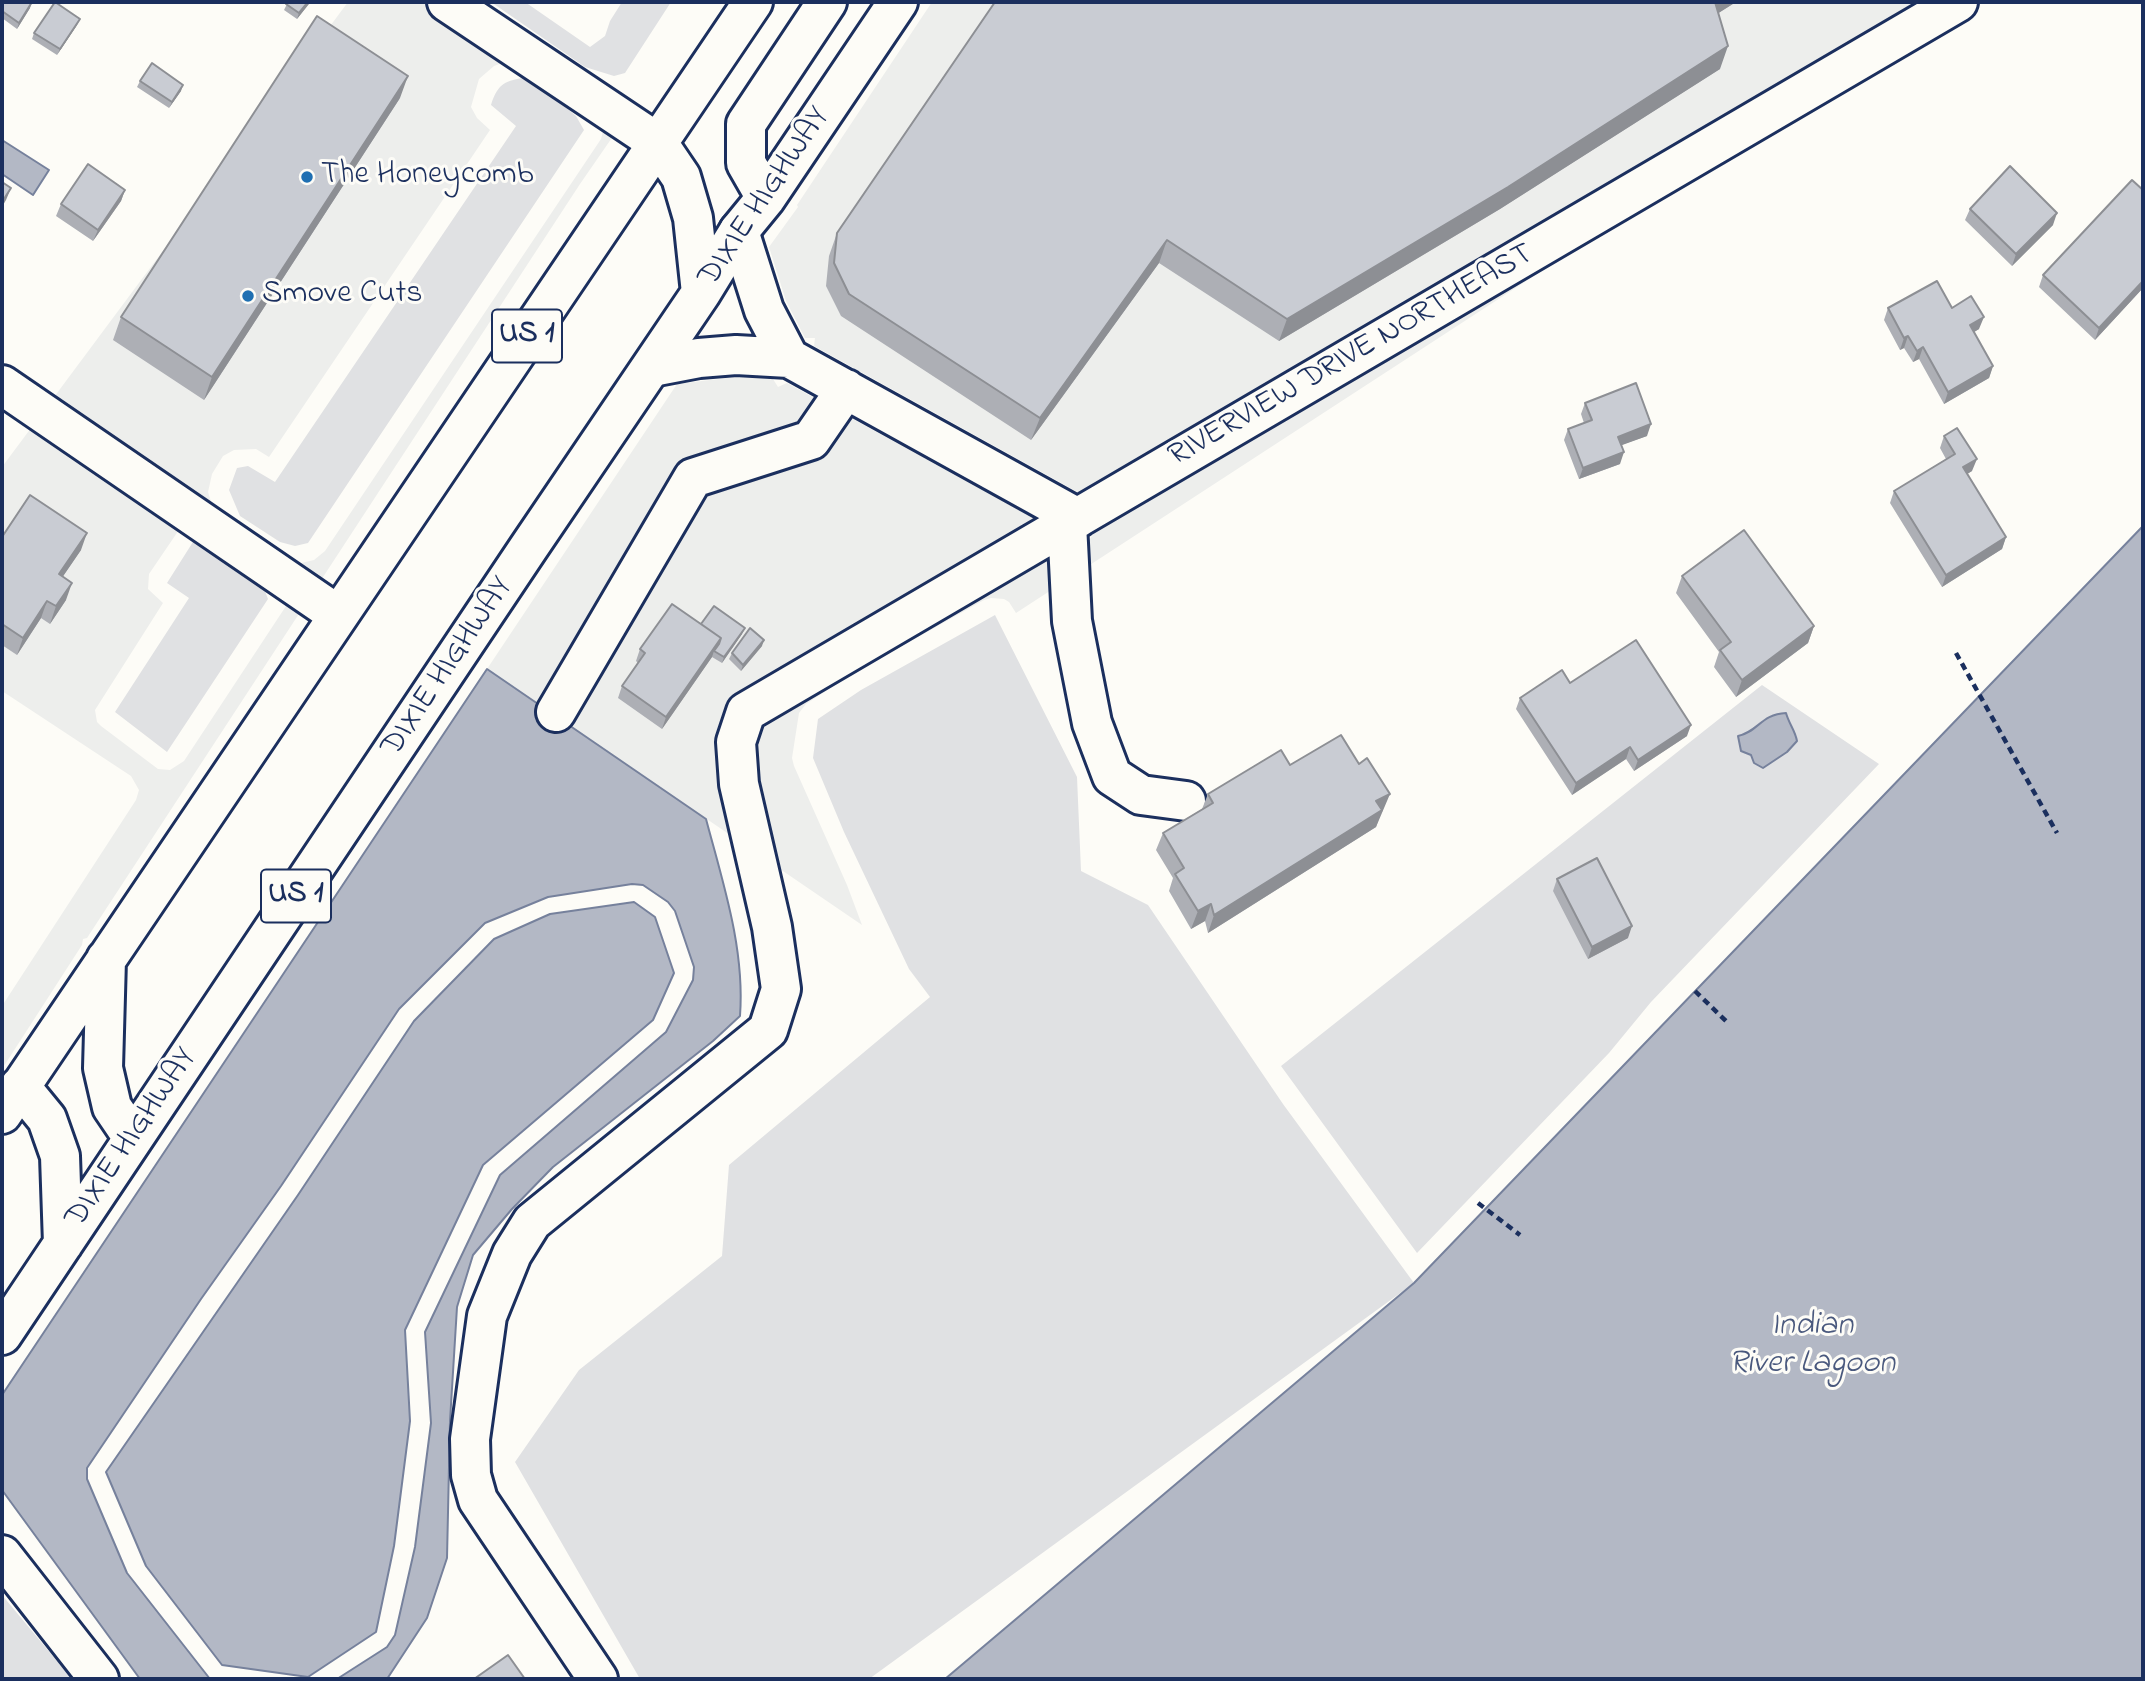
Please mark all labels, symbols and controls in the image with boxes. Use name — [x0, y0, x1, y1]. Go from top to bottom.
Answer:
street label: DIXIE HIGHWAY — [692, 101, 840, 295]
place label: The Honeycomb — [321, 158, 534, 196]
marker: The Honeycomb — [299, 169, 315, 185]
street label: RIVERVIEW DRIVE NORTHEAST — [1163, 237, 1541, 477]
place label: Smove Cuts — [262, 277, 422, 315]
marker: Smove Cuts — [240, 288, 256, 304]
road number: US 1 — [492, 310, 562, 362]
street label: DIXIE HIGHWAY — [375, 571, 523, 765]
road number: US 1 — [261, 870, 331, 922]
street label: DIXIE HIGHWAY — [59, 1042, 207, 1236]
water label: Indian River Lagoon — [1729, 1308, 1895, 1386]

